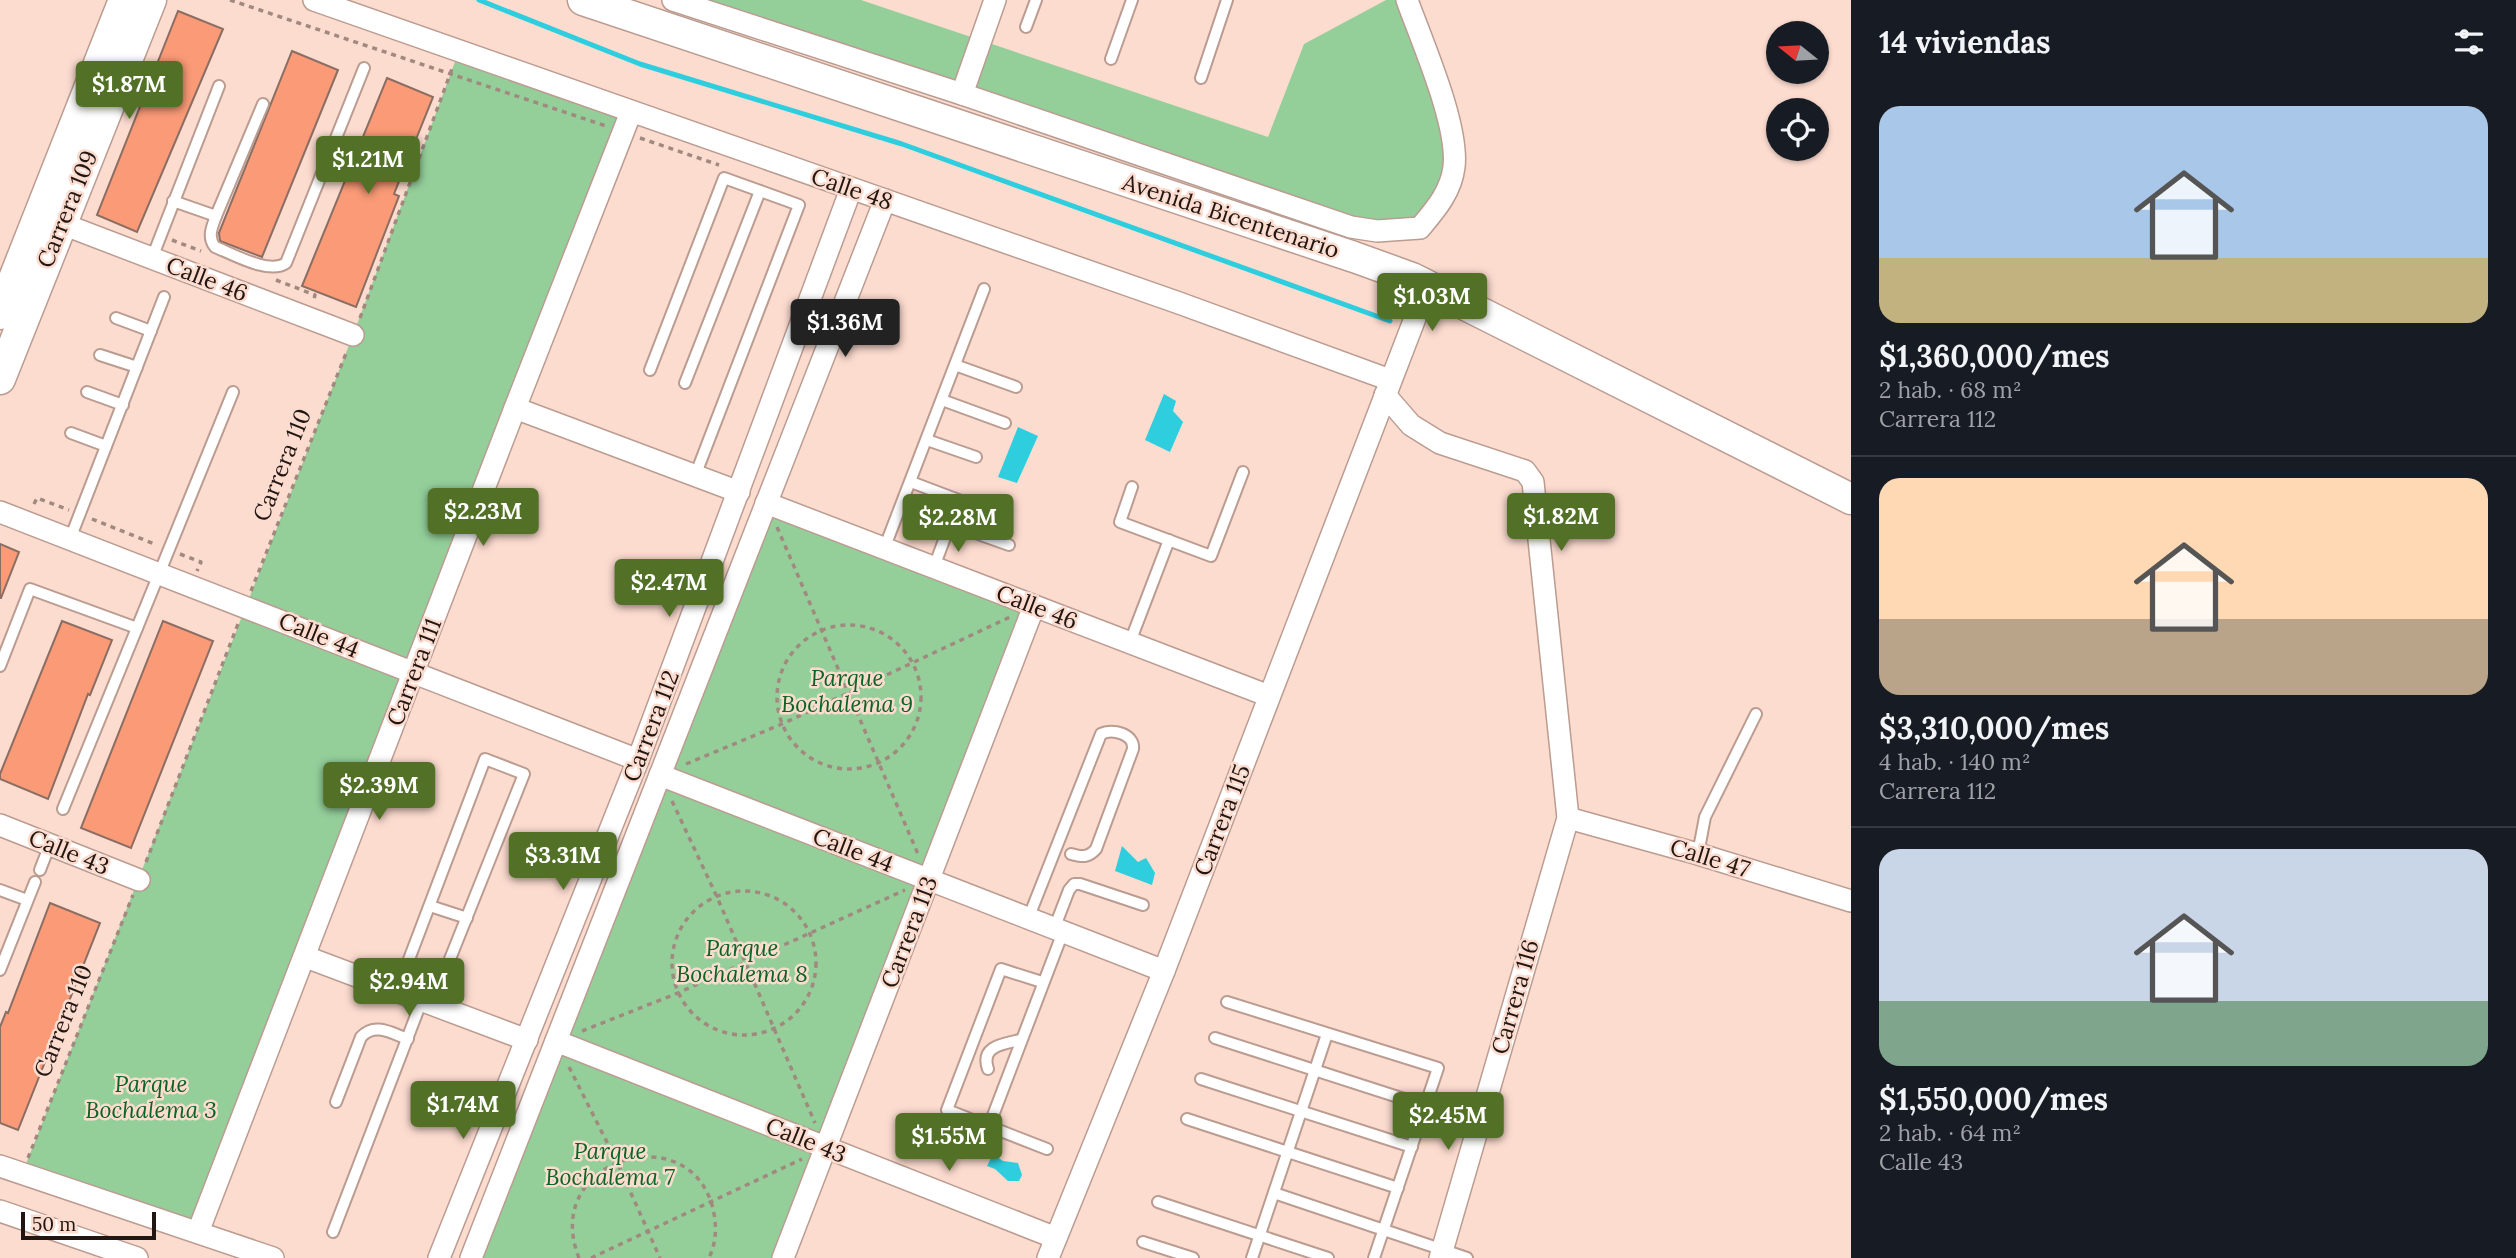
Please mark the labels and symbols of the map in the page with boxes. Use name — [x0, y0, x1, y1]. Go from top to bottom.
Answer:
north arrow — [1766, 21, 1829, 84]
pin: $1.87M — [72, 61, 186, 121]
pin: $1.21M — [311, 136, 425, 196]
street label: Carrera 109 — [30, 146, 103, 272]
street label: Calle 48 — [808, 161, 897, 216]
street label: Avenida Bicentenario — [1118, 167, 1343, 264]
street label: Calle 46 — [162, 250, 252, 307]
pin: $1.03M — [1375, 274, 1489, 333]
pin: $1.36M — [788, 300, 902, 359]
street label: Carrera 110 — [246, 404, 317, 525]
pin: $2.23M — [426, 489, 540, 548]
pin: $2.28M — [901, 494, 1015, 554]
pin: $1.82M — [1504, 494, 1618, 553]
pin: $2.47M — [612, 560, 726, 619]
street label: Calle 46 — [992, 578, 1082, 635]
street label: Calle 44 — [275, 605, 364, 664]
street label: Carrera 111 — [380, 614, 447, 730]
park label: Parque Bochalema 9 — [781, 663, 913, 718]
street label: Carrera 112 — [616, 666, 685, 786]
street label: Carrera 115 — [1187, 760, 1256, 880]
pin: $2.39M — [322, 762, 436, 822]
street label: Calle 44 — [809, 821, 898, 878]
street label: Calle 43 — [25, 822, 114, 881]
pin: $3.31M — [506, 832, 620, 892]
street label: Calle 47 — [1667, 832, 1754, 883]
street label: Carrera 113 — [874, 872, 943, 992]
park label: Parque Bochalema 8 — [676, 933, 808, 988]
street label: Carrera 116 — [1484, 936, 1545, 1058]
pin: $2.94M — [352, 958, 466, 1018]
street label: Carrera 110 — [27, 960, 98, 1081]
park label: Parque Bochalema 3 — [85, 1069, 217, 1124]
pin: $1.74M — [406, 1082, 520, 1141]
pin: $2.45M — [1391, 1092, 1505, 1152]
street label: Calle 43 — [762, 1110, 851, 1169]
pin: $1.55M — [892, 1114, 1006, 1173]
park label: Parque Bochalema 7 — [545, 1136, 675, 1191]
scale bar — [21, 1209, 156, 1241]

